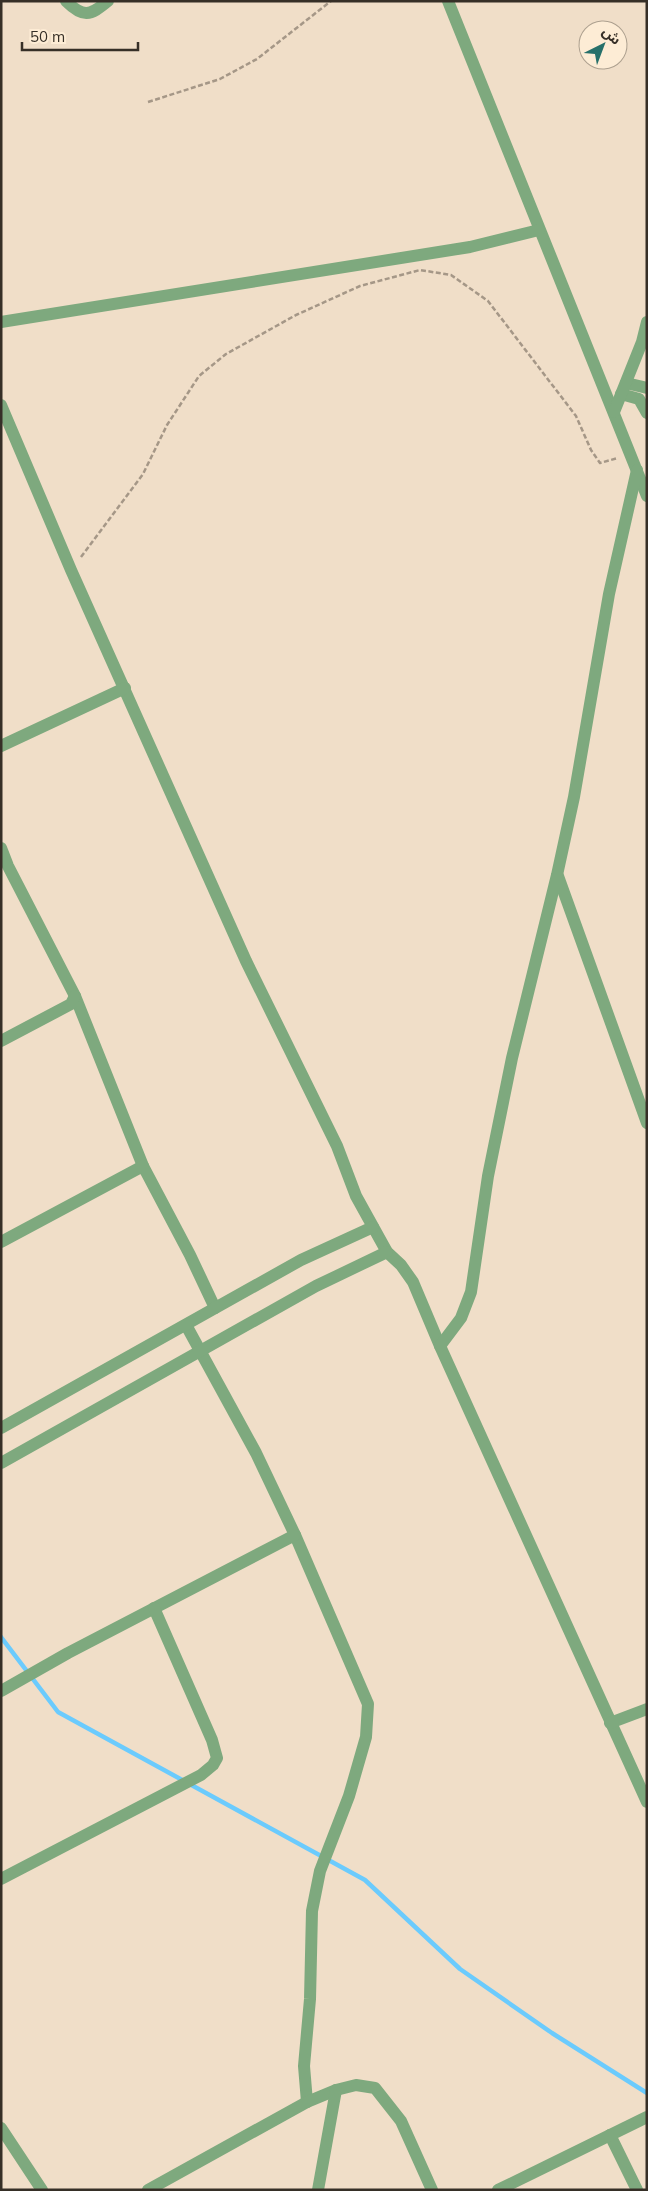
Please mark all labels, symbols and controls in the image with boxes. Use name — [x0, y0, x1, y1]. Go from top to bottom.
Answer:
scale bar — [22, 20, 139, 52]
north arrow — [578, 20, 628, 70]
text: ش — [599, 22, 625, 48]
text: 50 m — [30, 27, 65, 46]

